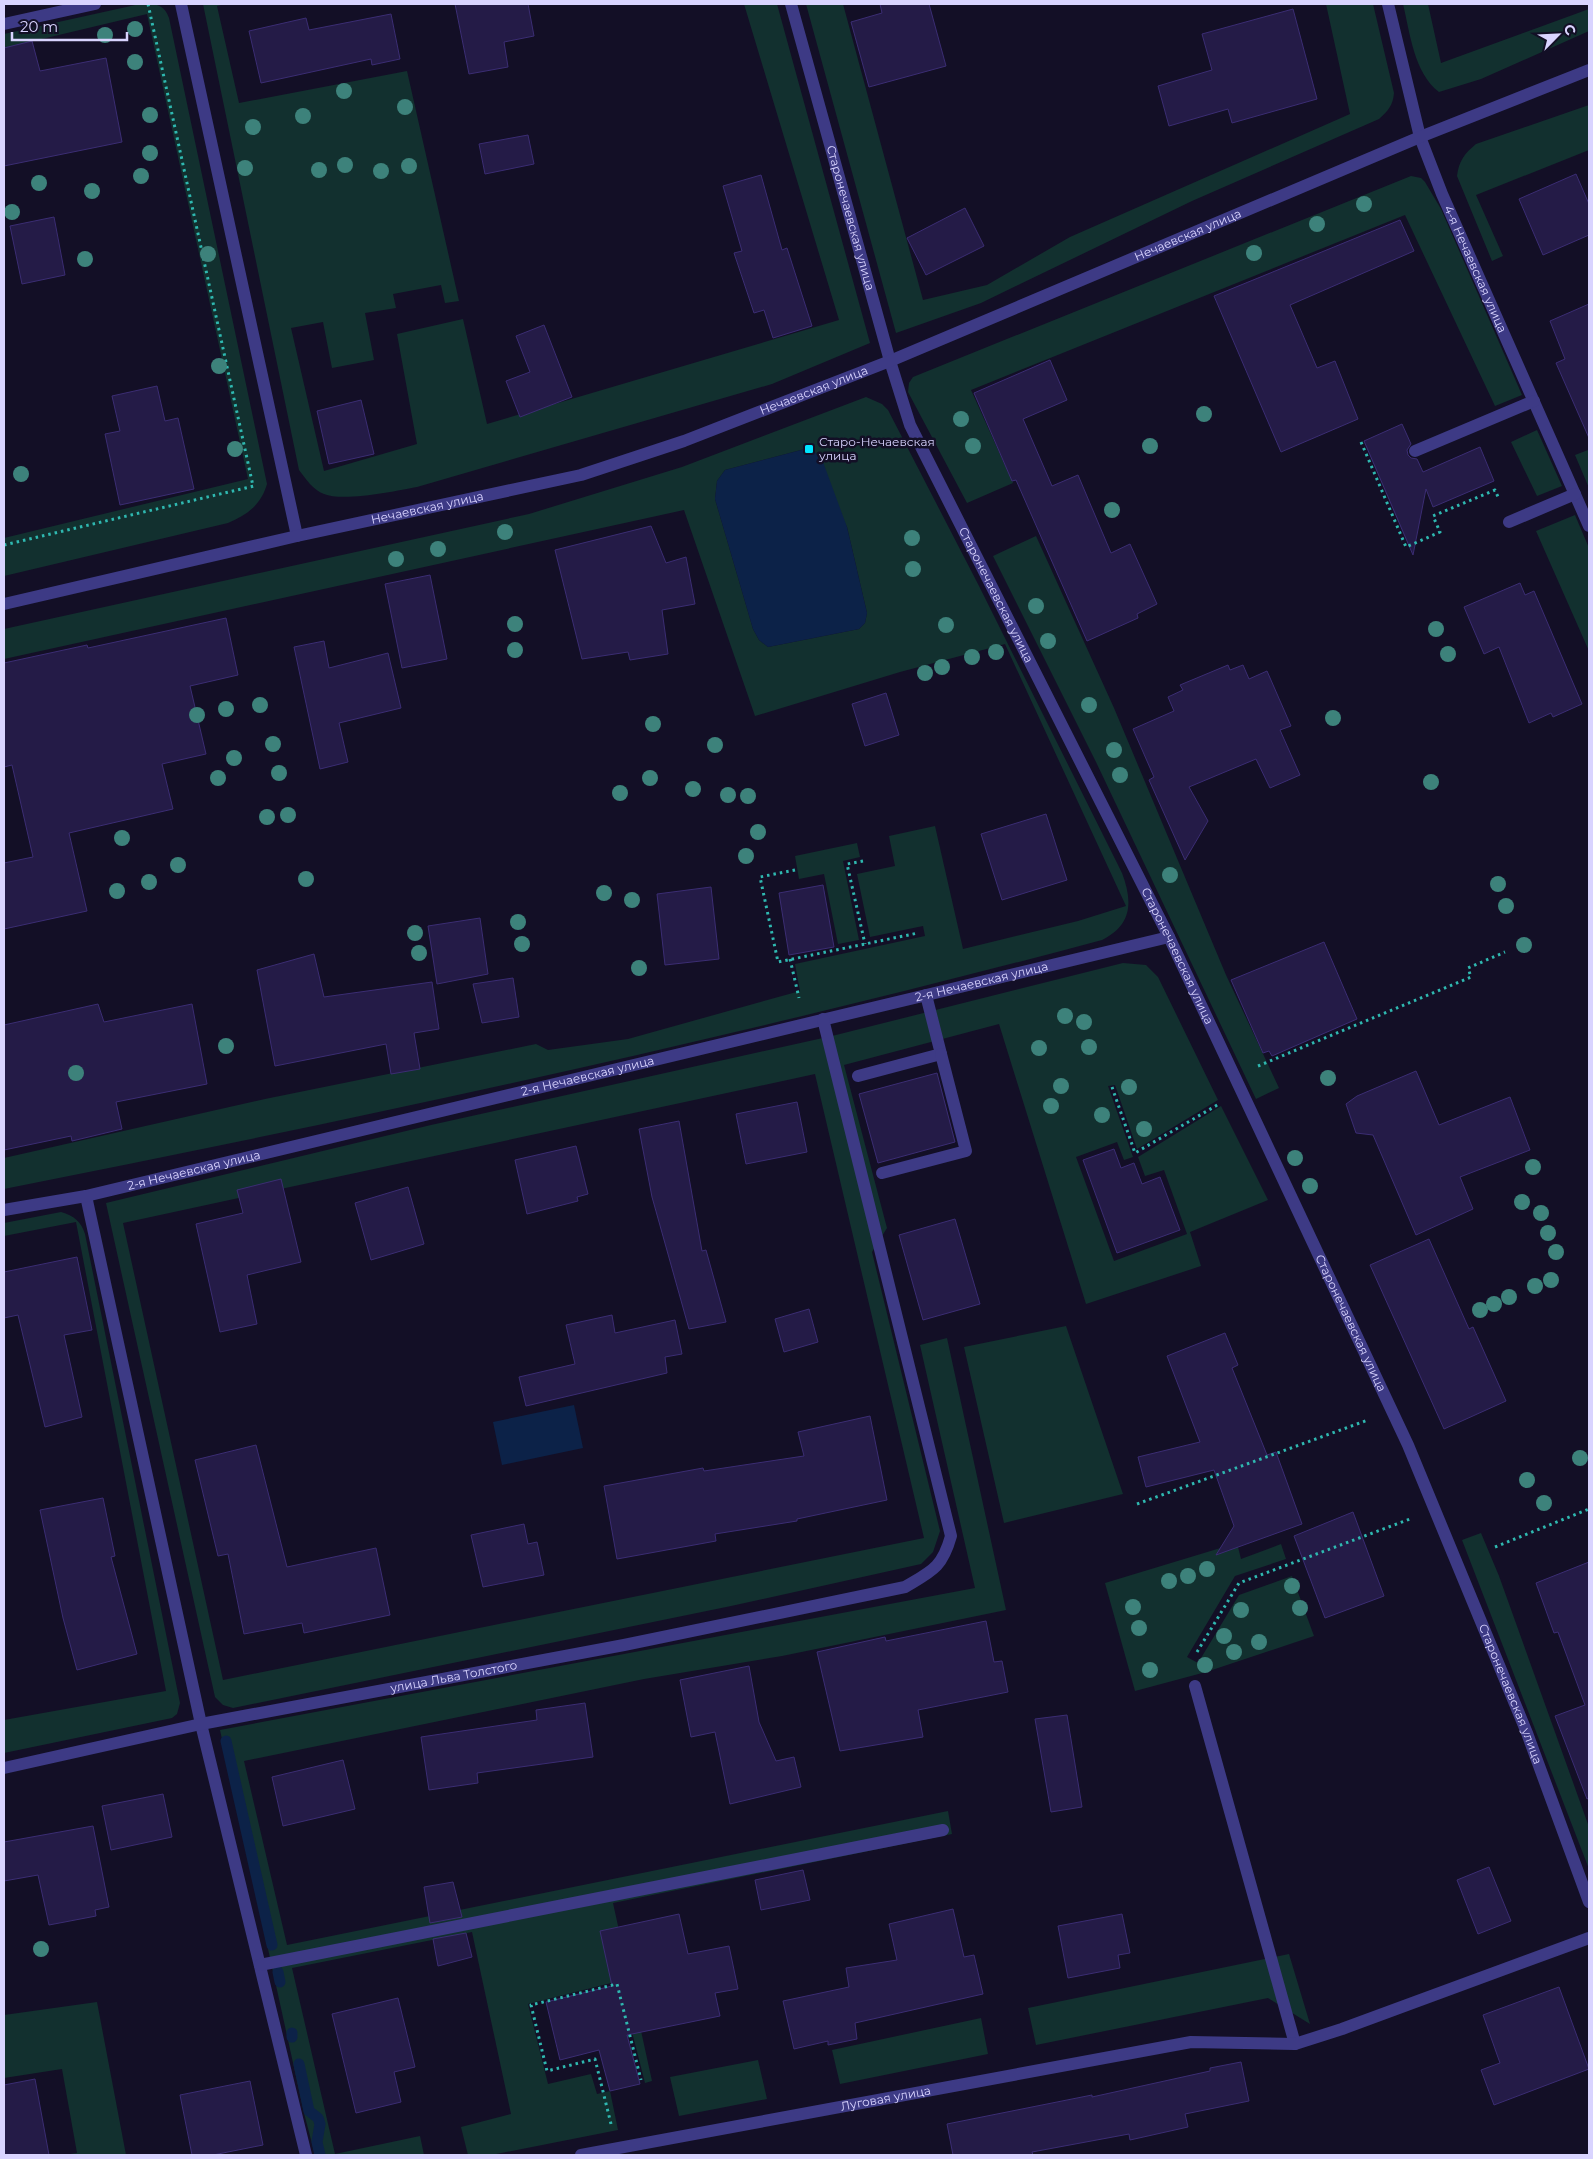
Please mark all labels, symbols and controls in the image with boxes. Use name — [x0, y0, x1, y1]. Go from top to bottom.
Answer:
scale bar — [12, 10, 128, 42]
north arrow — [1533, 10, 1583, 60]
text: 20 m — [20, 17, 58, 36]
text: С — [1560, 21, 1580, 38]
street label: Старонечаевская улица — [824, 144, 878, 292]
street label: 4-я Нечаевская улица — [1441, 203, 1510, 335]
street label: Нечаевская улица — [1132, 205, 1243, 264]
street label: Нечаевская улица — [757, 362, 870, 418]
place label: Старо-Нечаевская улица — [818, 434, 935, 463]
marker: Старо-Нечаевская улица — [803, 443, 815, 455]
street label: Нечаевская улица — [369, 488, 485, 527]
street label: Старонечаевская улица — [956, 524, 1037, 665]
street label: Старонечаевская улица — [1138, 885, 1217, 1027]
street label: 2-я Нечаевская улица — [913, 958, 1049, 1004]
street label: 2-я Нечаевская улица — [520, 1052, 656, 1099]
street label: 2-я Нечаевская улица — [126, 1147, 262, 1193]
street label: Старонечаевская улица — [1312, 1252, 1390, 1394]
street label: Старонечаевская улица — [1476, 1622, 1546, 1766]
street label: улица Льва Толстого — [388, 1657, 519, 1696]
street label: Луговая улица — [839, 2082, 932, 2114]

